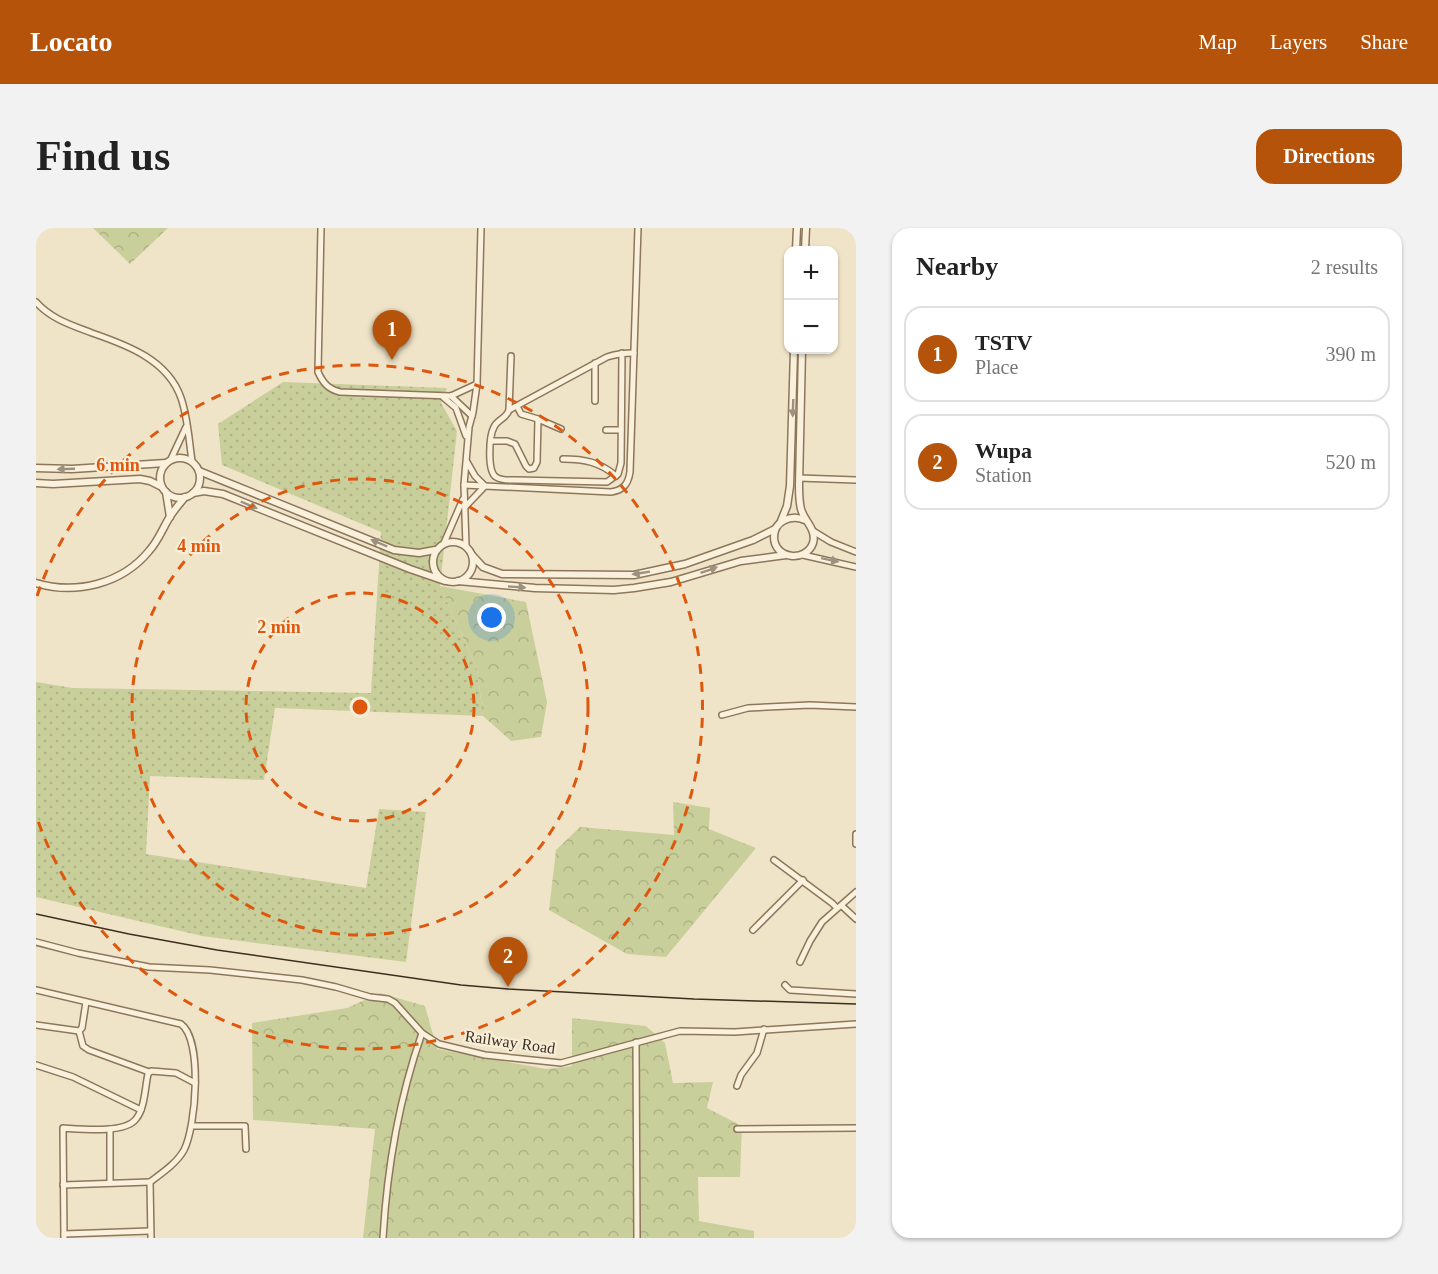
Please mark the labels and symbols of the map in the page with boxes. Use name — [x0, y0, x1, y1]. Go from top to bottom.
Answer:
pin: 1 — [372, 310, 412, 360]
one-way arrow — [788, 398, 797, 417]
text: 6 min — [96, 455, 140, 475]
one-way arrow — [56, 464, 75, 474]
one-way arrow — [240, 500, 258, 510]
text: 4 min — [177, 536, 221, 556]
one-way arrow — [370, 538, 388, 547]
one-way arrow — [820, 556, 839, 565]
one-way arrow — [700, 564, 718, 574]
one-way arrow — [631, 569, 650, 578]
one-way arrow — [507, 582, 526, 591]
your location — [477, 603, 506, 632]
text: 2 min — [257, 617, 301, 637]
centre of rings — [350, 697, 370, 717]
pin: 2 — [488, 938, 528, 987]
street label: Railway Road — [464, 1027, 556, 1058]

